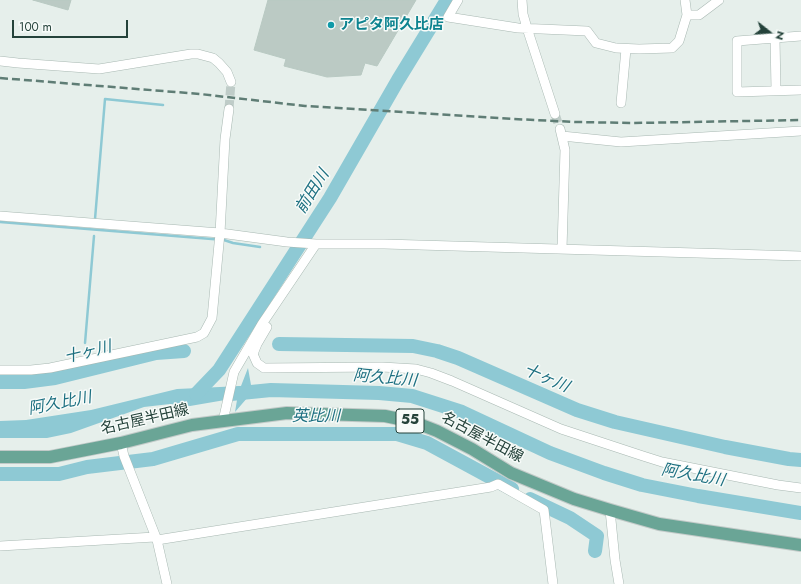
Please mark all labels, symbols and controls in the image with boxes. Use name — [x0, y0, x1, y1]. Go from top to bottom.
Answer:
scale bar — [14, 12, 130, 38]
north arrow — [749, 12, 789, 52]
place label: アピタ阿久比店 — [339, 16, 444, 34]
text: 100 m — [19, 18, 52, 36]
marker: アピタ阿久比店 — [326, 20, 336, 30]
text: N — [772, 29, 789, 42]
water label: 前田川 — [292, 167, 334, 217]
water label: 十ヶ川 — [62, 338, 114, 368]
water label: 十ヶ川 — [520, 361, 572, 397]
water label: 阿久比川 — [352, 367, 418, 391]
water label: 阿久比川 — [27, 388, 93, 420]
street label: 名古屋半田線 — [99, 401, 191, 439]
water label: 英比川 — [292, 407, 340, 427]
road number: 55 — [396, 409, 424, 433]
street label: 名古屋半田線 — [438, 409, 526, 467]
water label: 阿久比川 — [660, 461, 726, 491]

